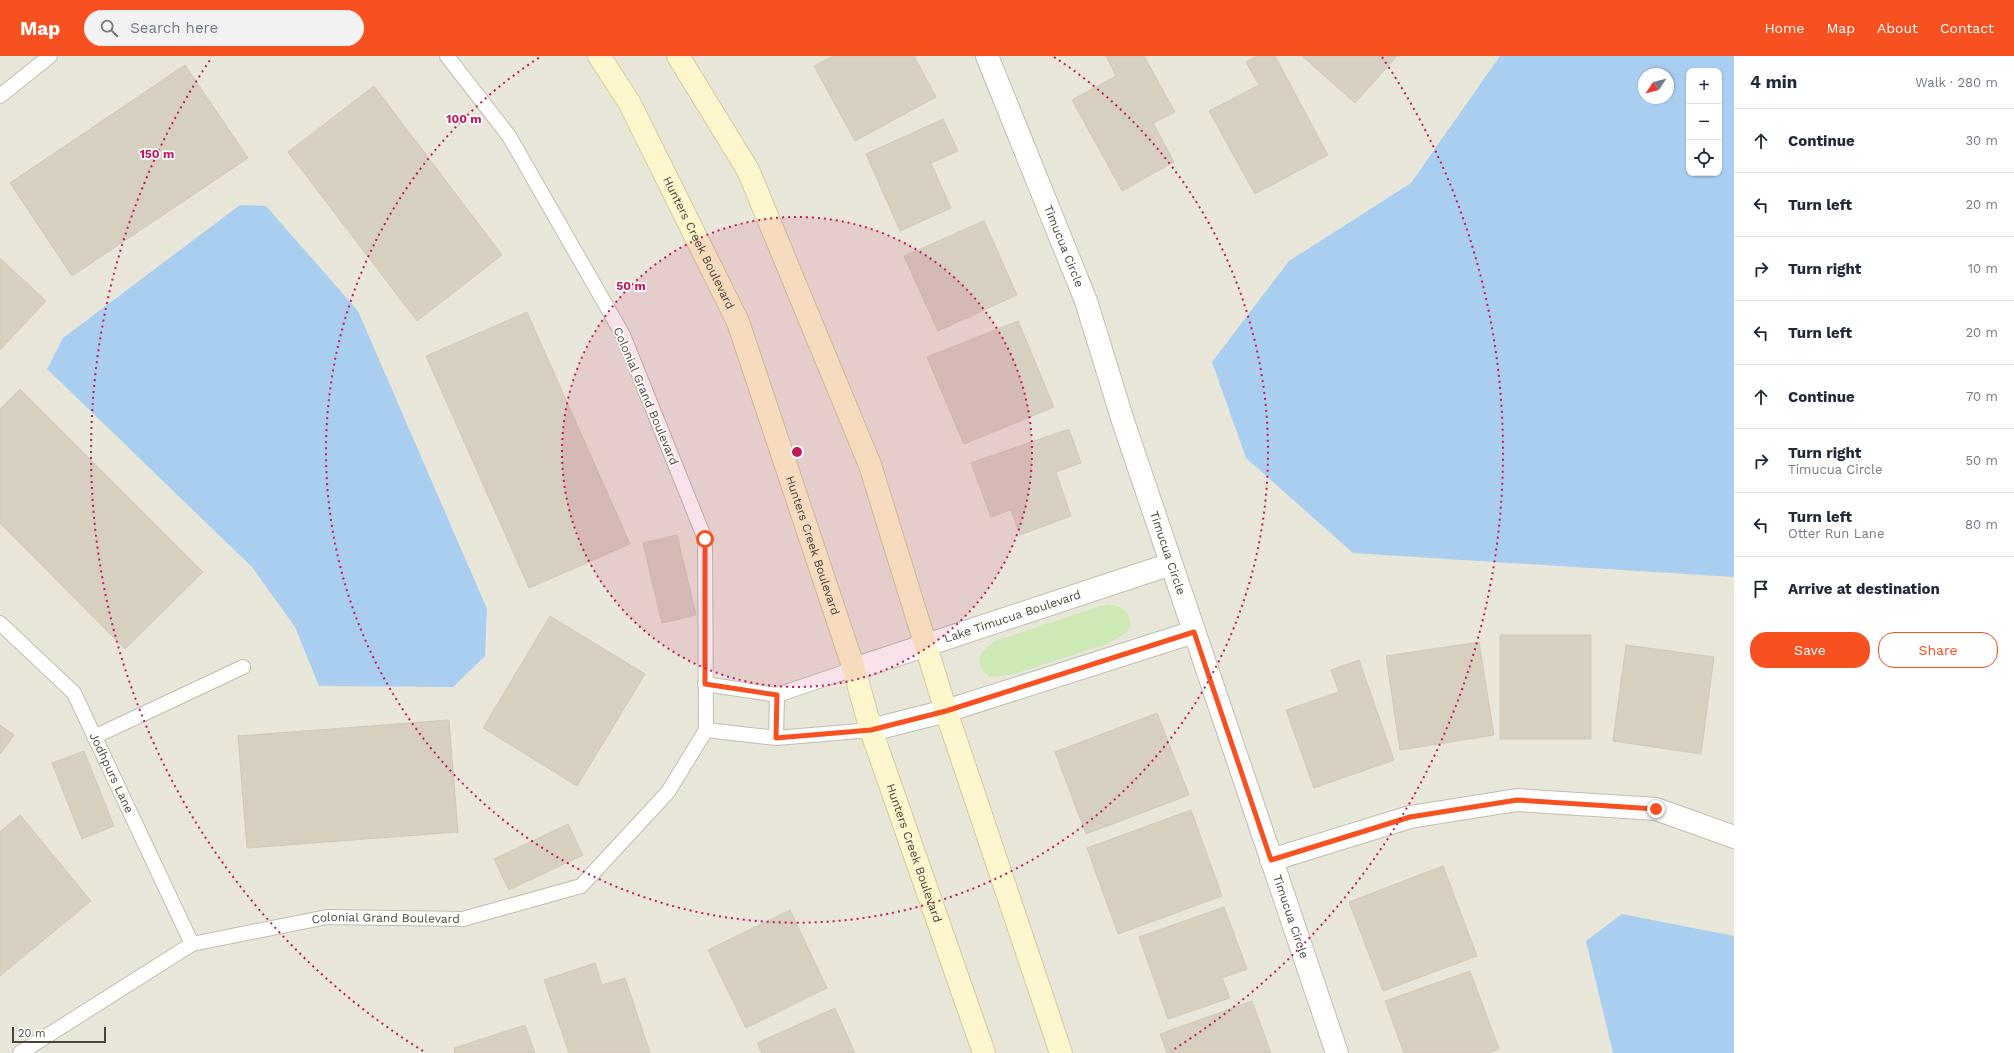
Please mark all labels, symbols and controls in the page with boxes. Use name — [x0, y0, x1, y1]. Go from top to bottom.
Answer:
search box — [84, 10, 364, 46]
text: Map — [20, 17, 60, 40]
icon: search — [98, 17, 120, 39]
text: Search here — [130, 19, 218, 37]
text: Home — [1764, 20, 1804, 36]
text: Map — [1826, 20, 1855, 36]
text: About — [1877, 20, 1918, 36]
text: Contact — [1940, 20, 1994, 36]
north arrow — [1638, 68, 1674, 104]
map controls — [1686, 68, 1722, 176]
button: + — [1686, 68, 1722, 104]
text: 4 min — [1750, 72, 1797, 92]
text: Walk · 280 m — [1915, 75, 1998, 90]
button: − — [1686, 104, 1722, 140]
text: 100 m — [446, 112, 482, 126]
icon: ahead — [1750, 130, 1772, 152]
text: Continue — [1788, 132, 1855, 150]
text: 30 m — [1966, 133, 1998, 148]
button: locate — [1686, 140, 1722, 176]
text: 150 m — [140, 147, 174, 161]
street label: Hunters Creek Boulevard — [660, 174, 737, 311]
icon: left — [1750, 194, 1772, 216]
text: Turn left — [1788, 196, 1852, 214]
text: 20 m — [1966, 197, 1998, 212]
street label: Timucua Circle — [1041, 203, 1087, 289]
icon: right — [1750, 258, 1772, 280]
text: Turn right — [1788, 260, 1861, 278]
text: 10 m — [1968, 261, 1998, 276]
text: 50 m — [616, 279, 646, 293]
icon: left — [1750, 322, 1772, 344]
text: Turn left — [1788, 324, 1852, 342]
street label: Colonial Grand Boulevard — [611, 325, 681, 467]
text: 20 m — [1966, 325, 1998, 340]
icon: ahead — [1750, 386, 1772, 408]
text: Continue — [1788, 388, 1855, 406]
text: 70 m — [1966, 389, 1998, 404]
text: Turn right — [1788, 444, 1861, 462]
centre of rings — [790, 445, 804, 459]
icon: right — [1750, 450, 1772, 472]
text: 50 m — [1966, 453, 1998, 468]
text: Timucua Circle — [1788, 462, 1883, 477]
street label: Hunters Creek Boulevard — [783, 474, 842, 617]
text: Turn left — [1788, 508, 1852, 526]
street label: Timucua Circle — [1147, 509, 1188, 597]
icon: left — [1750, 514, 1772, 536]
text: 80 m — [1965, 517, 1998, 532]
text: Otter Run Lane — [1788, 526, 1884, 541]
route start — [696, 530, 714, 548]
icon: arrive — [1750, 578, 1772, 600]
text: Arrive at destination — [1788, 580, 1940, 598]
street label: Lake Timucua Boulevard — [942, 587, 1083, 646]
button: Save — [1750, 632, 1870, 668]
button: Share — [1878, 632, 1998, 668]
street label: Jodhpurs Lane — [87, 730, 136, 815]
street label: Hunters Creek Boulevard — [883, 782, 945, 924]
route end — [1647, 800, 1665, 818]
street label: Timucua Circle — [1270, 873, 1311, 960]
street label: Colonial Grand Boulevard — [310, 910, 460, 927]
scale bar — [12, 1025, 106, 1044]
text: 20 m — [18, 1027, 46, 1040]

